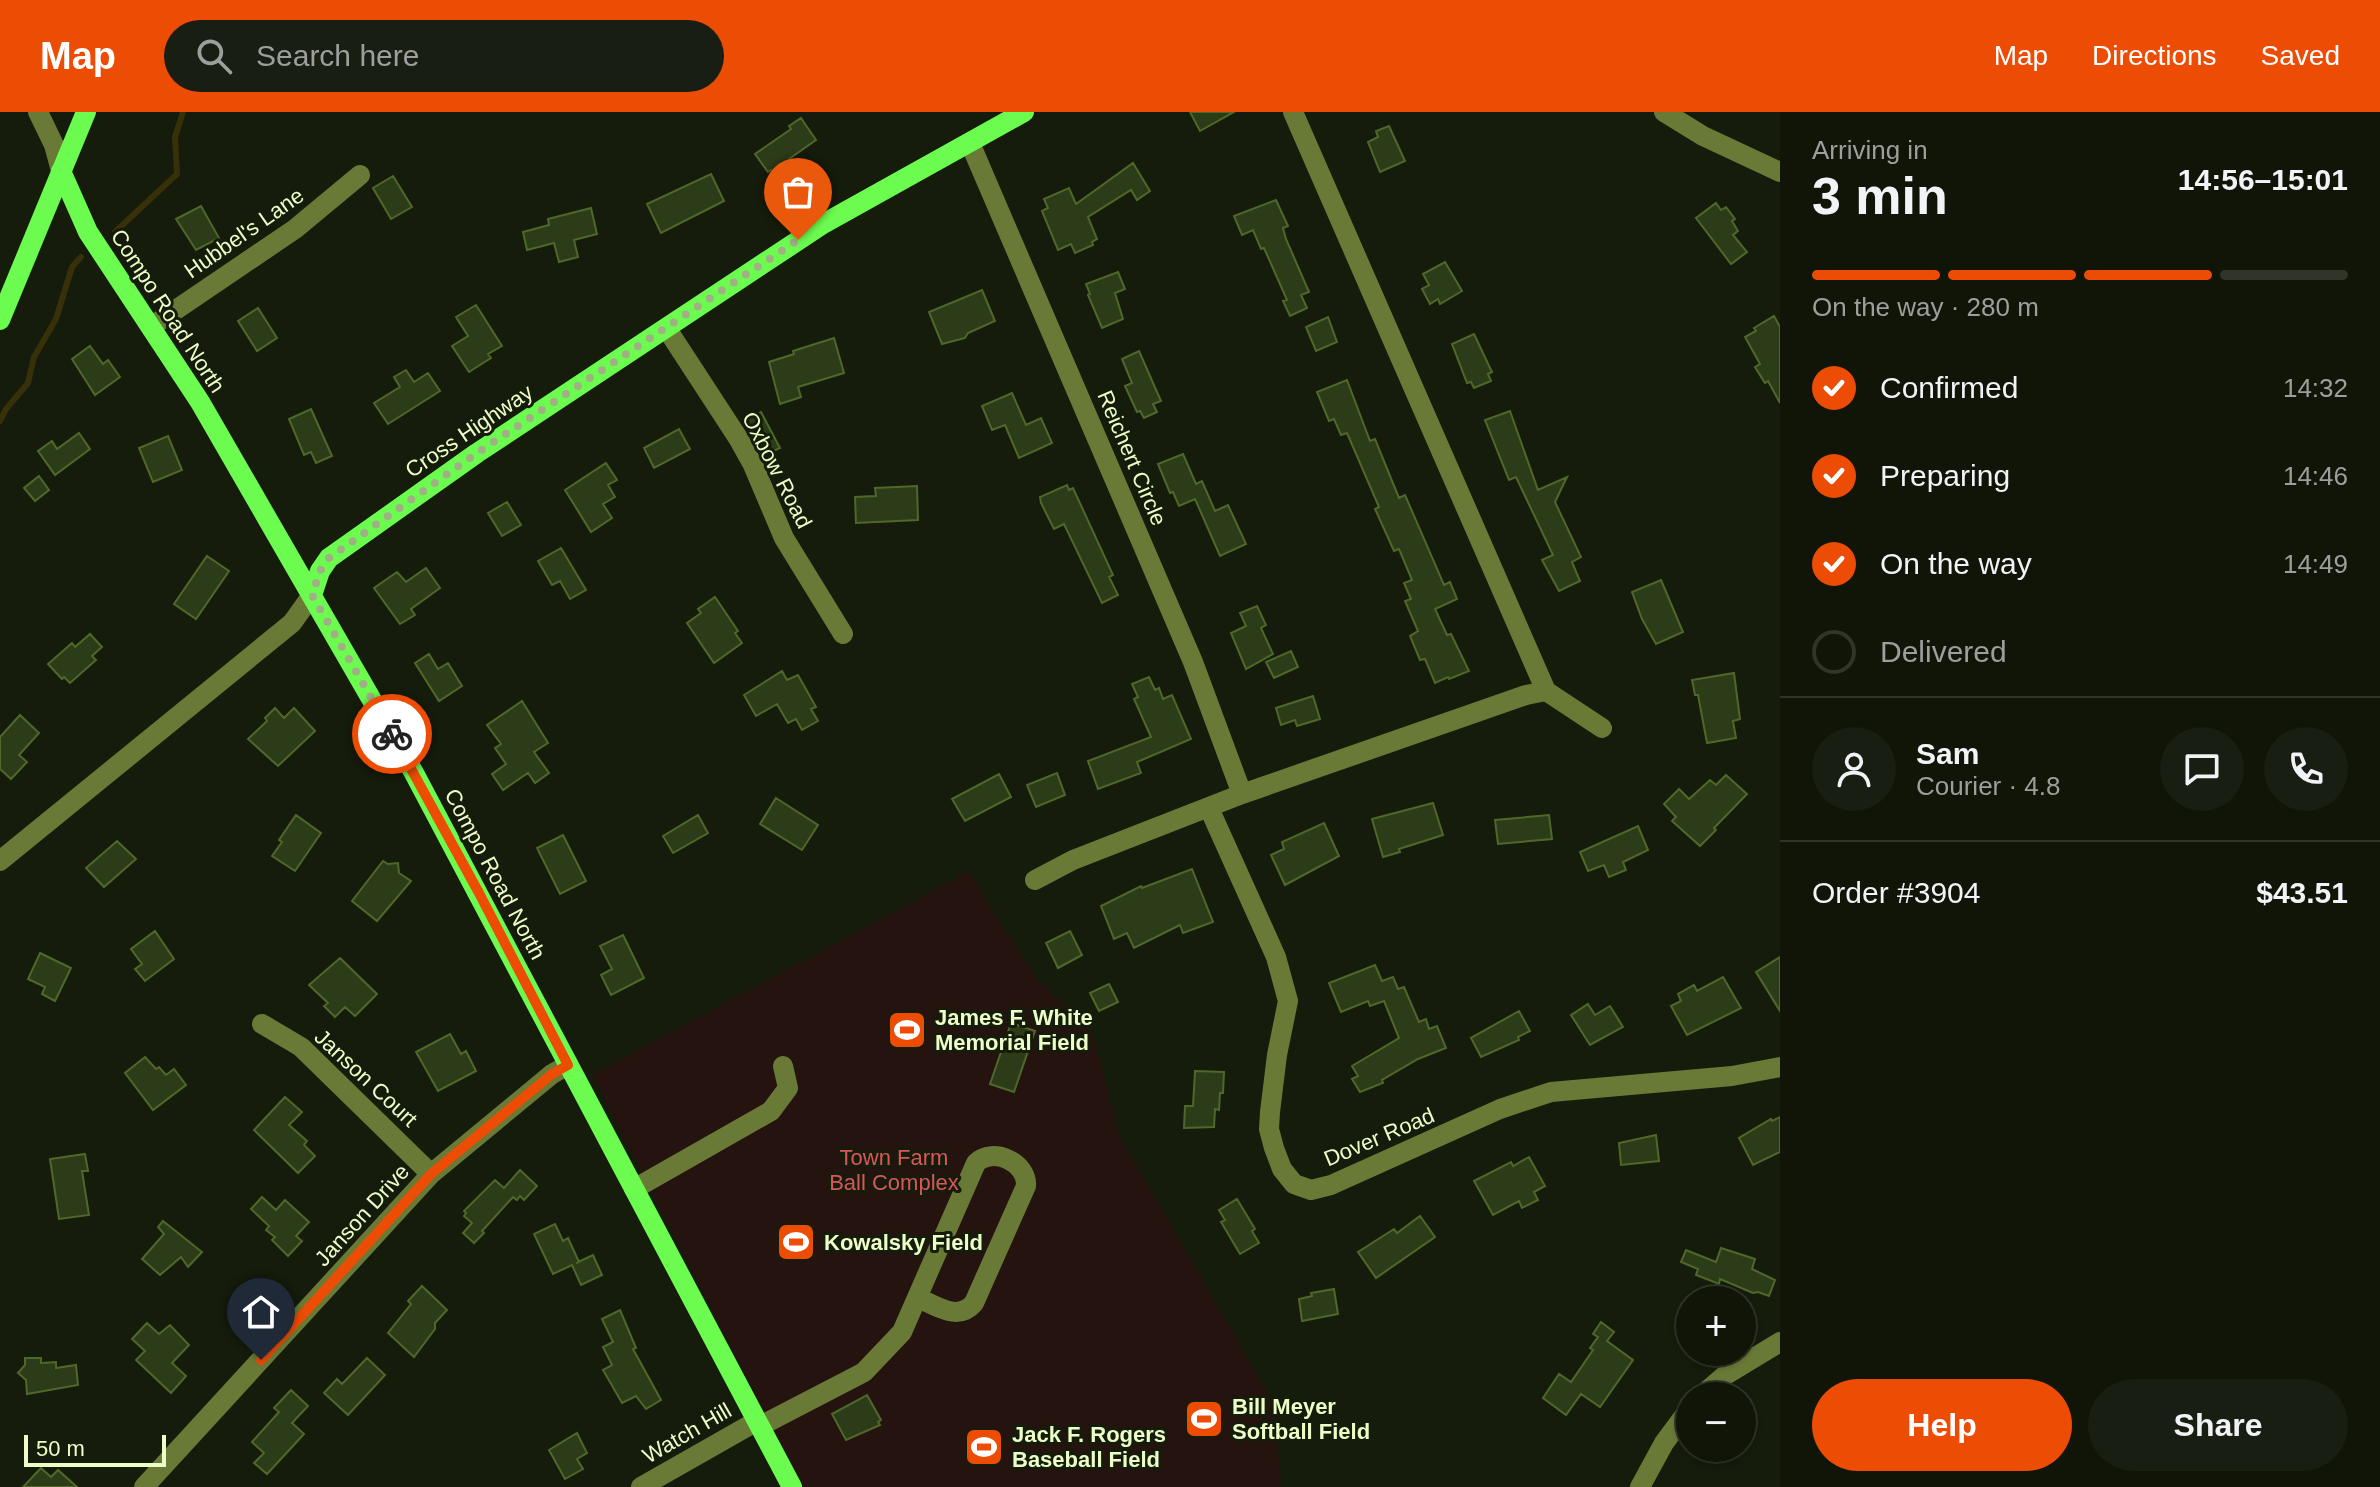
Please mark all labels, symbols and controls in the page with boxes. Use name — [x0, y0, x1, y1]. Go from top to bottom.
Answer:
search box — [164, 20, 724, 92]
icon: search — [192, 34, 236, 78]
text: Map — [40, 35, 116, 77]
text: Search here — [256, 39, 419, 72]
text: Map — [1994, 40, 2048, 71]
text: Directions — [2092, 40, 2217, 71]
text: Saved — [2261, 40, 2340, 71]
text: Arriving in — [1812, 135, 1928, 165]
pin — [764, 158, 832, 240]
text: 14:56–15:01 — [2178, 163, 2348, 196]
text: 3 min — [1812, 167, 1948, 225]
icon: bag — [776, 170, 820, 214]
street label: Hubbel's Lane — [179, 183, 309, 283]
street label: Compo Road North — [106, 225, 230, 397]
text: On the way · 280 m — [1812, 292, 2039, 322]
icon: check — [1812, 366, 1856, 410]
text: Confirmed — [1880, 371, 2018, 404]
text: 14:32 — [2283, 373, 2348, 403]
street label: Cross Highway — [401, 379, 537, 483]
street label: Reichert Circle — [1092, 387, 1172, 529]
street label: Oxbow Road — [737, 408, 817, 532]
icon: check — [1812, 454, 1856, 498]
text: Preparing — [1880, 459, 2010, 492]
text: 14:46 — [2283, 461, 2348, 491]
icon: check — [1812, 542, 1856, 586]
text: On the way — [1880, 547, 2032, 580]
text: 14:49 — [2283, 549, 2348, 579]
text: Delivered — [1880, 635, 2007, 668]
courier — [352, 694, 432, 774]
icon: bike — [370, 712, 414, 756]
button: person — [1812, 727, 1896, 811]
button: chat — [2160, 727, 2244, 811]
button: phone — [2264, 727, 2348, 811]
text: Sam — [1916, 737, 1979, 770]
text: Courier · 4.8 — [1916, 771, 2061, 801]
street label: Compo Road North — [439, 784, 551, 964]
text: Order #3904 — [1812, 876, 1980, 909]
text: $43.51 — [2256, 876, 2348, 909]
place label: James F. White Memorial Field — [935, 1005, 1093, 1055]
sports icon: James F. White Memorial Field — [886, 1009, 928, 1051]
street label: Janson Court — [310, 1024, 422, 1132]
street label: Dover Road — [1320, 1103, 1438, 1171]
park label: Town Farm Ball Complex — [829, 1145, 959, 1195]
street label: Janson Drive — [310, 1159, 414, 1271]
sports icon: Kowalsky Field — [775, 1221, 817, 1263]
place label: Kowalsky Field — [824, 1230, 983, 1255]
pin — [227, 1278, 295, 1360]
map controls — [1676, 1286, 1756, 1462]
button: + — [1676, 1286, 1756, 1366]
icon: home — [239, 1290, 283, 1334]
button: Help — [1812, 1379, 2072, 1471]
button: Share — [2088, 1379, 2348, 1471]
button: − — [1676, 1382, 1756, 1462]
place label: Bill Meyer Softball Field — [1232, 1394, 1370, 1444]
street label: Watch Hill — [638, 1398, 736, 1468]
sports icon: Bill Meyer Softball Field — [1183, 1398, 1225, 1440]
place label: Jack F. Rogers Baseball Field — [1012, 1422, 1166, 1472]
sports icon: Jack F. Rogers Baseball Field — [963, 1426, 1005, 1468]
scale bar — [24, 1431, 166, 1467]
text: 50 m — [36, 1436, 85, 1461]

